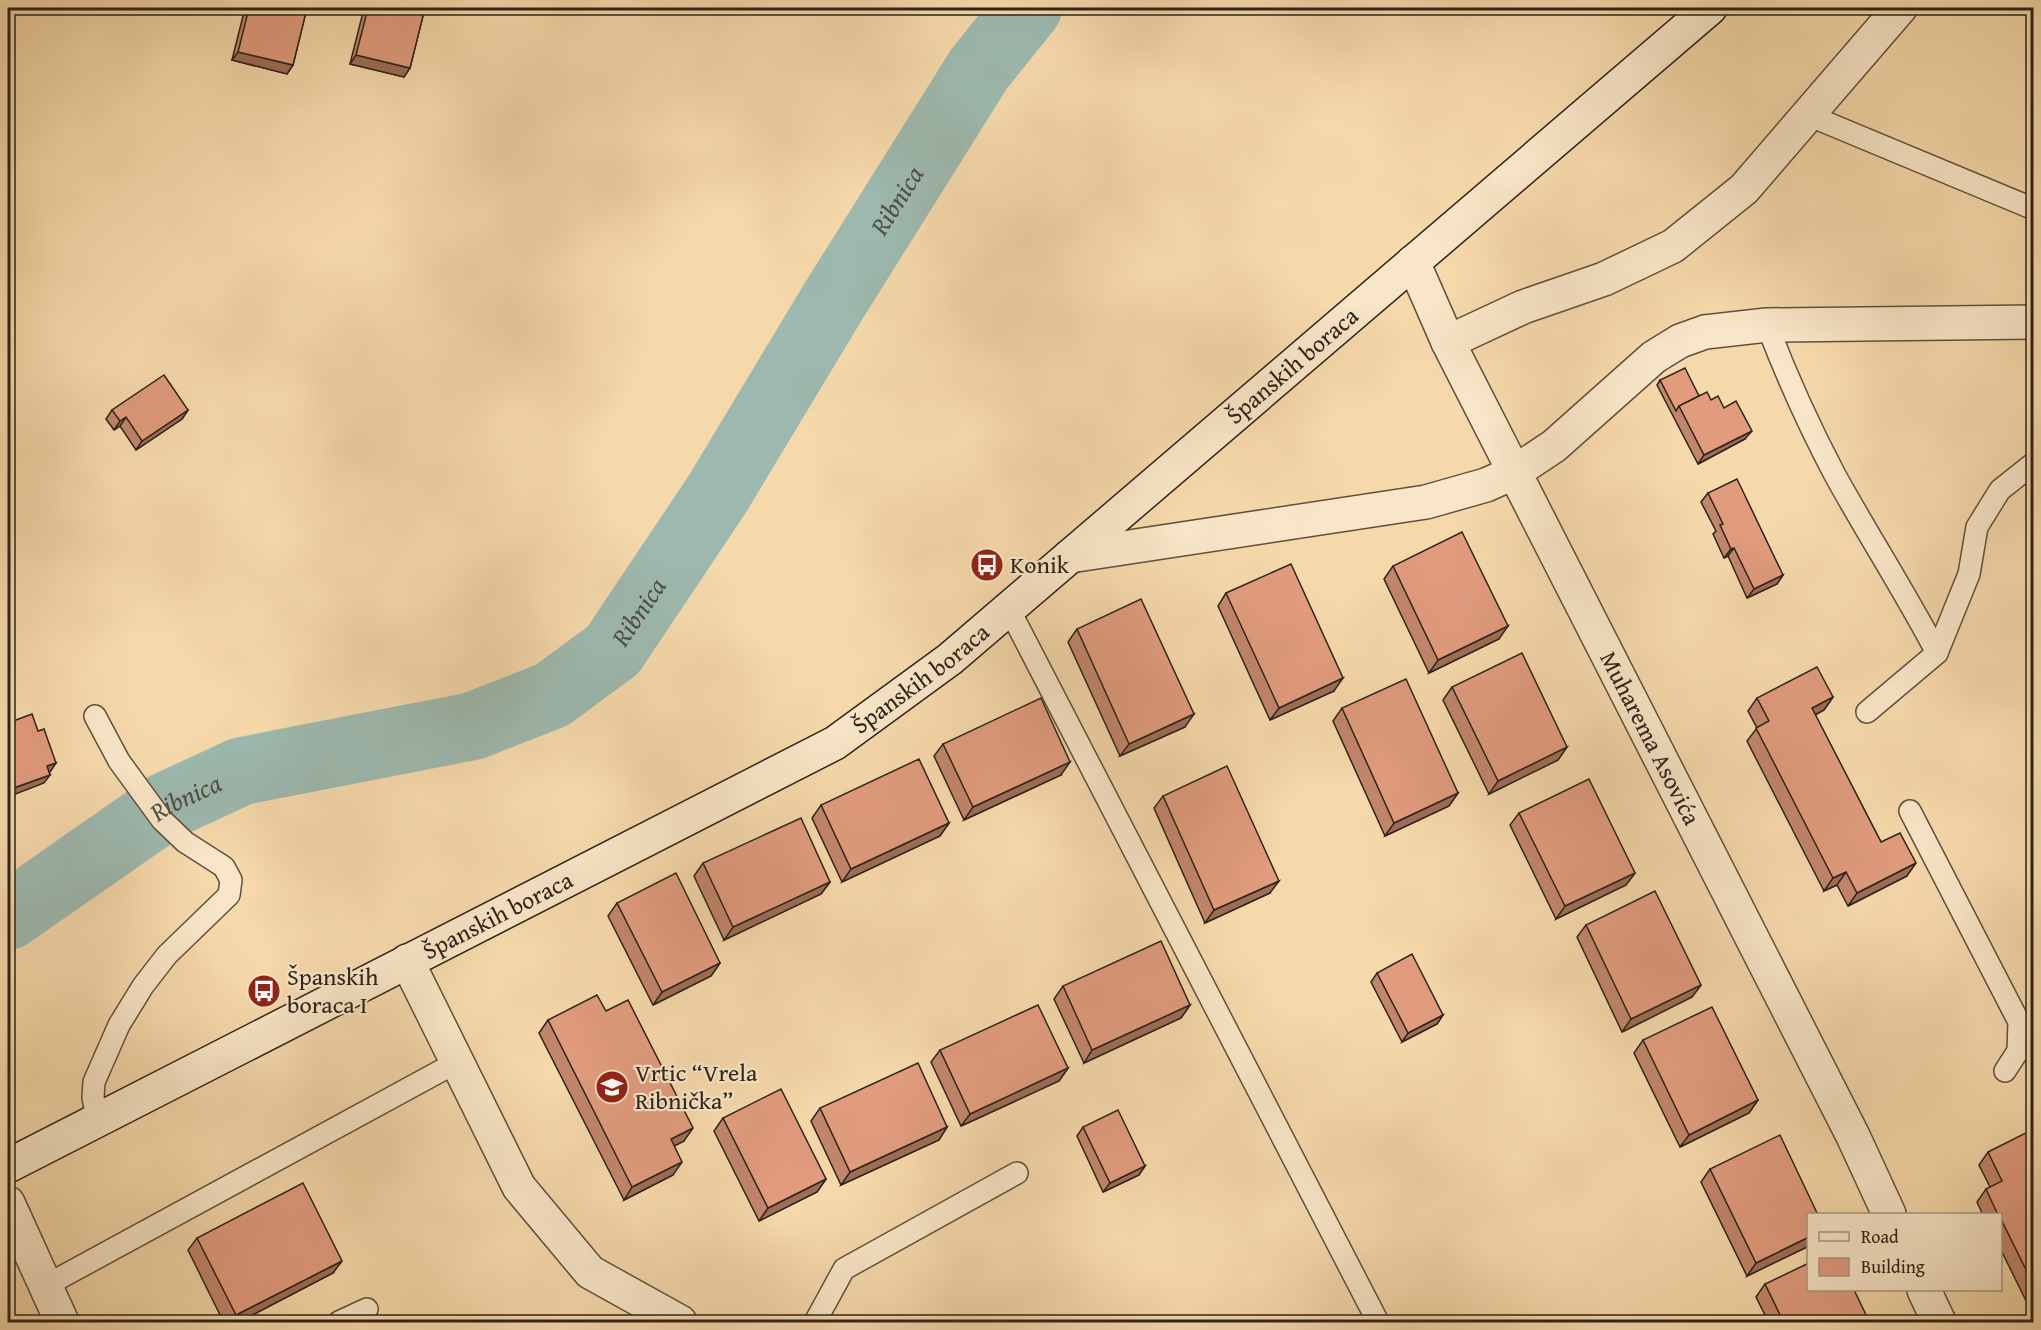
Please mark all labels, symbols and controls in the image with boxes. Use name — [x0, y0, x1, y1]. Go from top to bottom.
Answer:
water label: Ribnica — [859, 158, 933, 243]
street label: Španskih boraca — [1218, 298, 1366, 432]
bus stop icon: Konik — [969, 547, 1005, 583]
place label: Konik — [1010, 547, 1070, 582]
water label: Ribnica — [600, 570, 675, 655]
street label: Španskih boraca — [844, 614, 997, 742]
street label: Muharema Asovića — [1591, 645, 1710, 832]
water label: Ribnica — [140, 763, 228, 831]
street label: Španskih boraca — [416, 862, 579, 968]
place label: Španskih boraca I — [287, 959, 379, 1022]
bus stop icon: Španskih boraca I — [246, 973, 282, 1009]
place label: Vrtic “Vrela Ribnička” — [635, 1055, 758, 1118]
school or university icon: Vrtic “Vrela Ribnička” — [594, 1069, 630, 1105]
legend — [1807, 1213, 2002, 1291]
text: Road — [1861, 1223, 1899, 1250]
text: Building — [1861, 1253, 1925, 1280]

